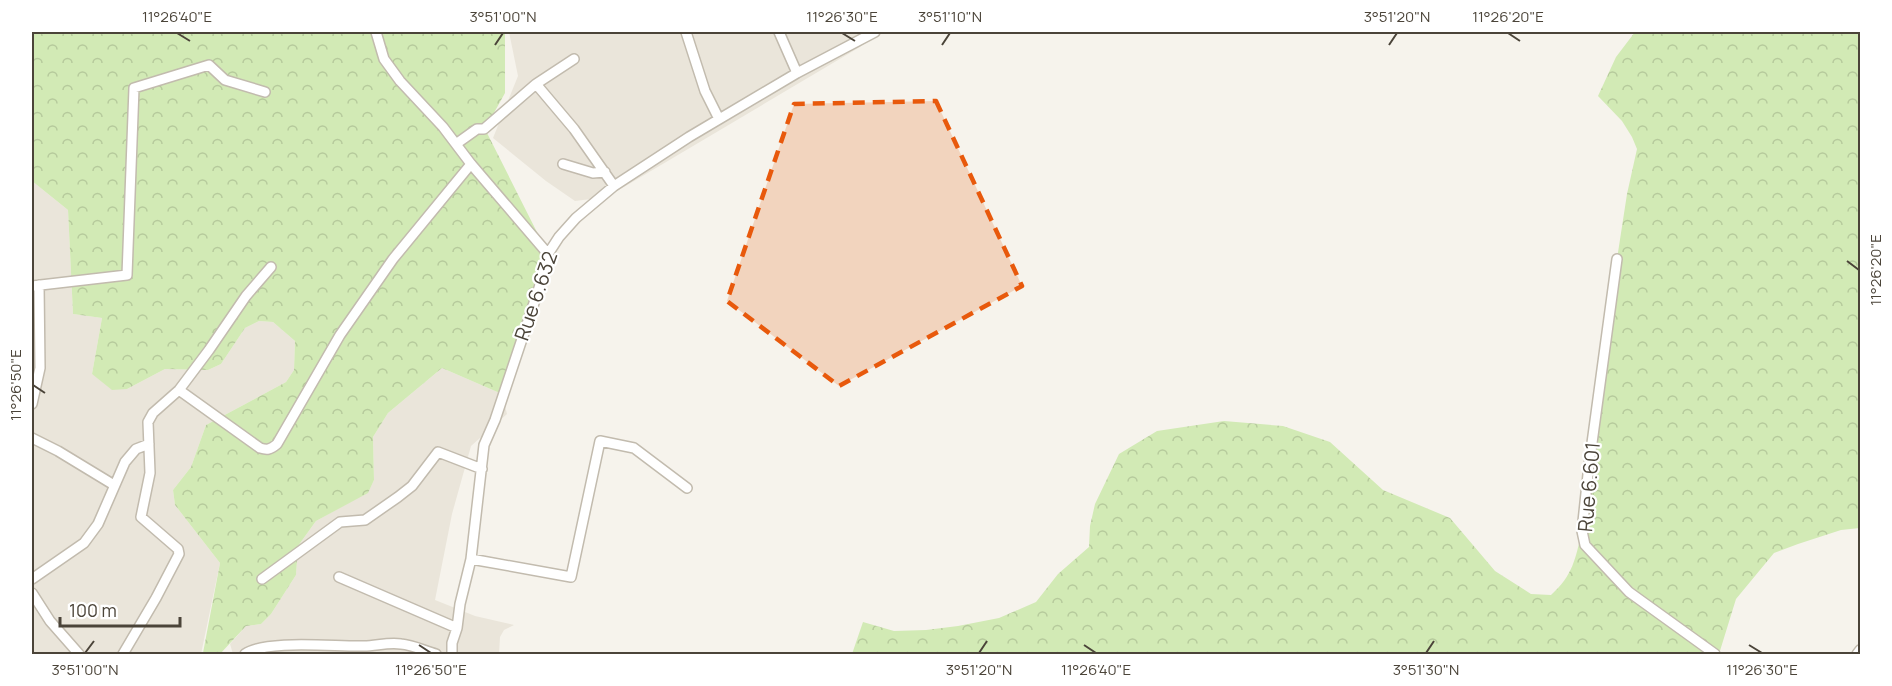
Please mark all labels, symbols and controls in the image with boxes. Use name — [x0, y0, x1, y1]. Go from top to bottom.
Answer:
text: 11°26'40"E — [142, 6, 212, 27]
text: 3°51'00"N — [469, 6, 537, 27]
text: 11°26'30"E — [806, 6, 878, 27]
text: 3°51'10"N — [918, 6, 982, 27]
text: 3°51'20"N — [1364, 6, 1430, 27]
text: 11°26'20"E — [1472, 6, 1544, 27]
text: 11°26'20"E — [1865, 234, 1886, 306]
street label: Rue 6.632 — [508, 248, 563, 344]
text: 11°26'50"E — [5, 349, 26, 421]
street label: Rue 6.601 — [1571, 441, 1606, 533]
scale bar — [60, 590, 180, 628]
text: 100 m — [69, 598, 117, 622]
text: 3°51'00"N — [51, 659, 119, 680]
text: 11°26'50"E — [395, 659, 467, 680]
text: 3°51'20"N — [946, 659, 1012, 680]
text: 11°26'40"E — [1061, 659, 1131, 680]
text: 3°51'30"N — [1393, 659, 1459, 680]
text: 11°26'30"E — [1726, 659, 1798, 680]

